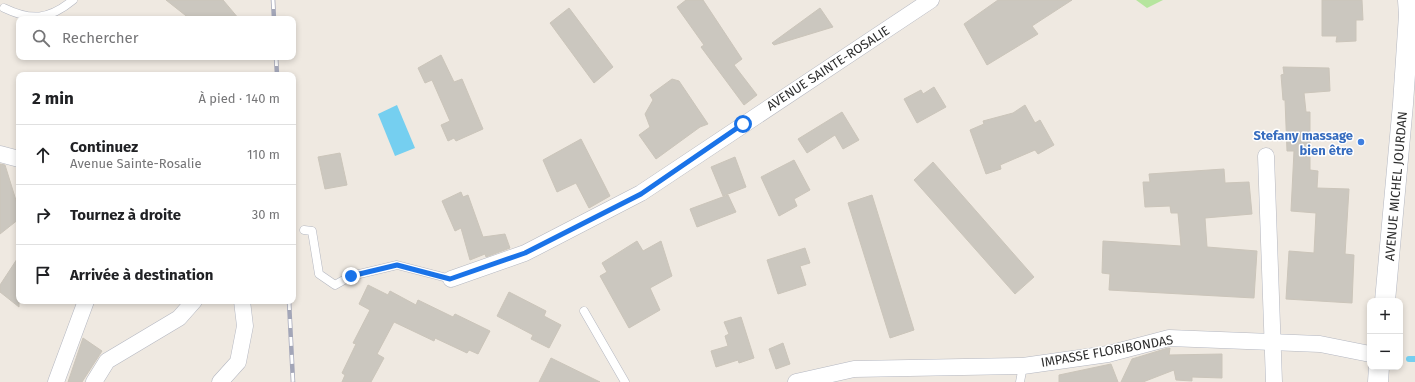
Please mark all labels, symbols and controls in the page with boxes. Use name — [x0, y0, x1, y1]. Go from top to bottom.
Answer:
search box — [16, 16, 296, 60]
street label: AVENUE SAINTE-ROSALIE — [764, 23, 892, 113]
icon: search — [30, 27, 52, 49]
text: Rechercher — [62, 29, 138, 47]
text: 2 min — [32, 88, 74, 109]
text: À pied · 140 m — [198, 91, 280, 106]
street label: AVENUE MICHEL JOURDAN — [1382, 110, 1410, 262]
route start — [734, 115, 752, 133]
place label: Stefany massage bien être — [1254, 128, 1353, 158]
marker: Stefany massage bien être — [1356, 137, 1366, 147]
text: Continuez — [70, 138, 138, 156]
icon: ahead — [32, 144, 54, 166]
text: 110 m — [247, 147, 280, 162]
text: Avenue Sainte-Rosalie — [70, 156, 202, 171]
icon: right — [32, 204, 54, 226]
text: Tournez à droite — [70, 206, 181, 224]
text: 30 m — [252, 207, 280, 222]
icon: arrive — [32, 264, 54, 286]
text: Arrivée à destination — [70, 266, 213, 284]
route end — [342, 267, 360, 285]
map controls — [1367, 298, 1403, 370]
button: + — [1367, 298, 1403, 334]
street label: IMPASSE FLORIBONDAS — [1040, 332, 1174, 370]
button: − — [1367, 334, 1403, 370]

